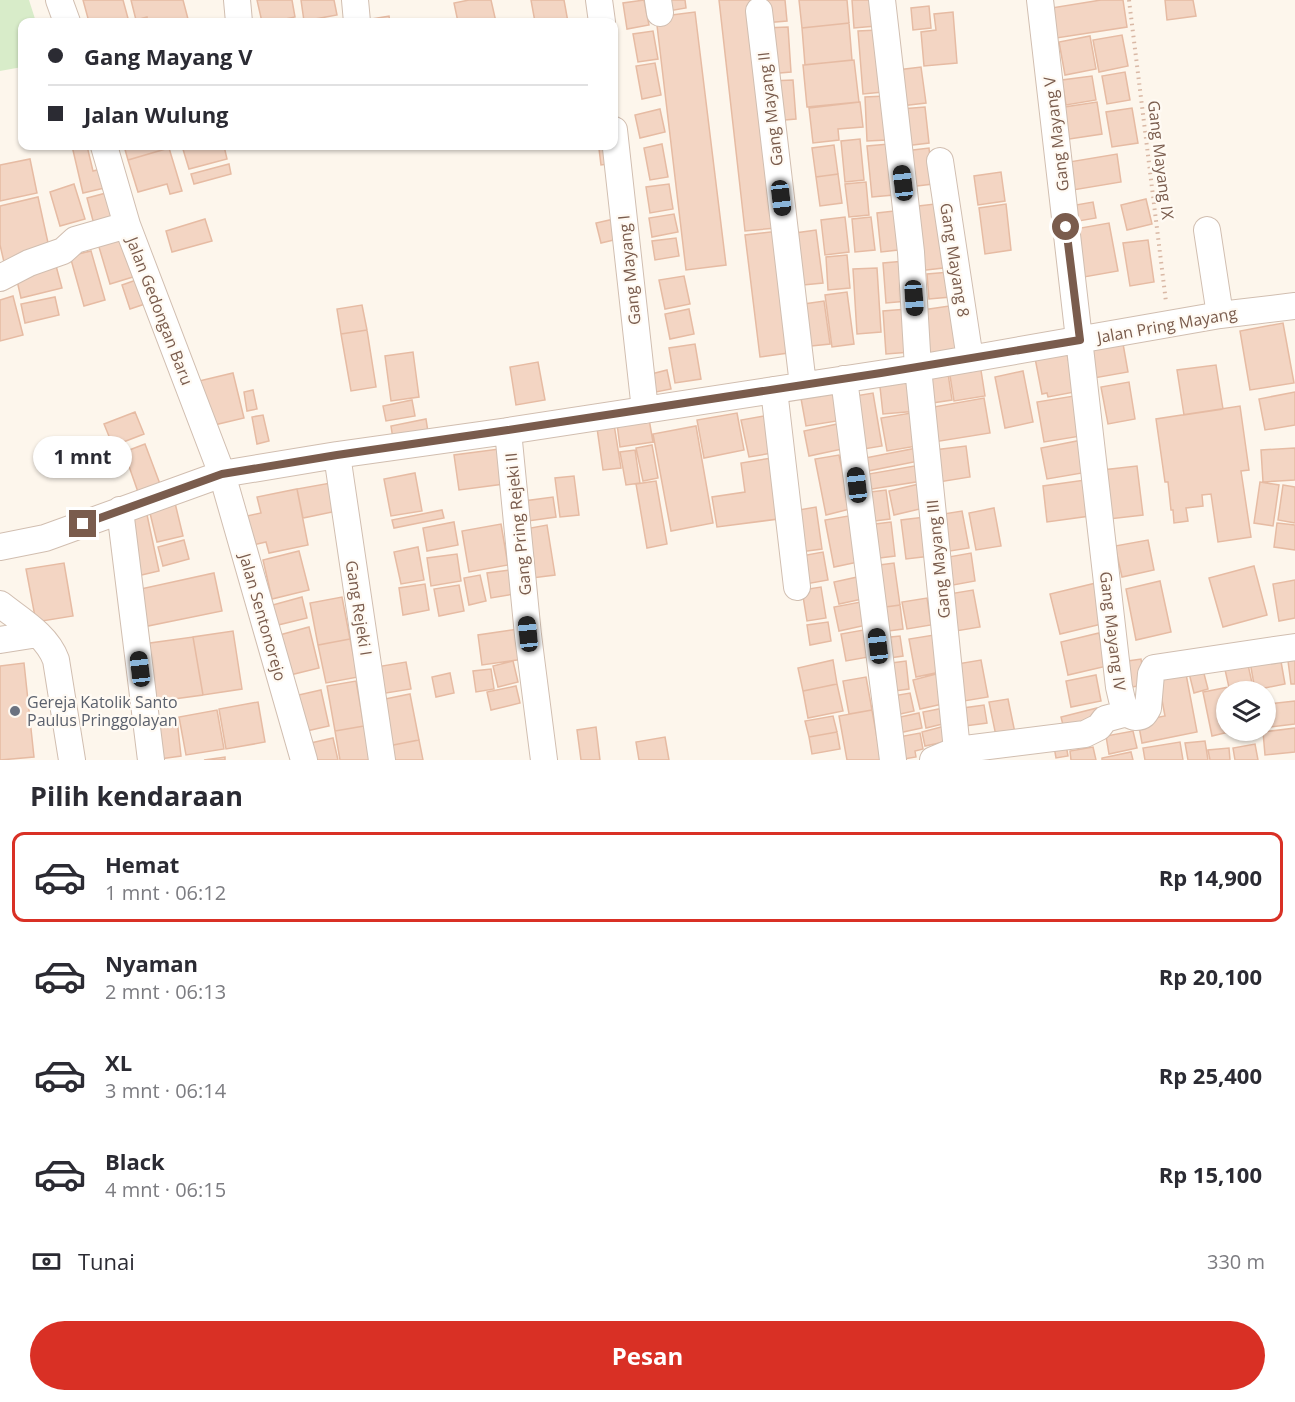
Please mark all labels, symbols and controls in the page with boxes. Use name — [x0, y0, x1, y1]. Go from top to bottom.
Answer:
text: Gang Mayang V — [84, 41, 253, 71]
street label: Gang Mayang II — [752, 51, 788, 167]
street label: Gang Mayang V — [1038, 75, 1074, 193]
text: Jalan Wulung — [84, 99, 229, 129]
street label: Gang Mayang IX — [1143, 99, 1179, 222]
car — [892, 164, 914, 202]
car — [770, 179, 792, 217]
street label: Gang Mayang 8 — [935, 201, 975, 319]
route start — [1052, 213, 1079, 240]
street label: Gang Mayang I — [612, 214, 646, 326]
street label: Jalan Gedongan Baru — [121, 232, 198, 388]
car — [904, 279, 924, 317]
street label: Jalan Pring Mayang — [1093, 302, 1239, 348]
callout: 1 mnt — [34, 437, 132, 479]
text: 1 mnt — [53, 443, 112, 470]
street label: Gang Pring Rejeki II — [500, 452, 536, 596]
car — [846, 466, 868, 504]
street label: Gang Mayang III — [921, 498, 955, 620]
route end — [69, 510, 96, 537]
street label: Jalan Sentonorejo — [234, 549, 292, 683]
street label: Gang Rejeki I — [341, 559, 377, 657]
street label: Gang Mayang IV — [1095, 570, 1131, 692]
car — [517, 615, 539, 653]
car — [867, 627, 889, 665]
car — [129, 650, 151, 688]
map controls — [1216, 681, 1276, 741]
button: layers — [1216, 681, 1276, 741]
place label: Gereja Katolik Santo Paulus Pringgolayan — [27, 691, 178, 731]
marker: Gereja Katolik Santo Paulus Pringgolayan — [8, 704, 22, 718]
text: Pilih kendaraan — [30, 777, 243, 814]
text: Hemat — [105, 849, 179, 879]
icon: car — [33, 850, 87, 904]
text: Rp 14,900 — [1159, 862, 1262, 892]
text: 1 mnt · 06:12 — [105, 879, 226, 906]
text: Nyaman — [105, 948, 198, 978]
icon: car — [33, 949, 87, 1003]
text: Rp 20,100 — [1159, 961, 1262, 991]
text: 2 mnt · 06:13 — [105, 978, 226, 1005]
text: XL — [105, 1047, 132, 1077]
icon: car — [33, 1048, 87, 1102]
text: Rp 25,400 — [1159, 1060, 1262, 1090]
text: 3 mnt · 06:14 — [105, 1077, 226, 1104]
text: Black — [105, 1146, 165, 1176]
icon: car — [33, 1147, 87, 1201]
text: Rp 15,100 — [1159, 1159, 1262, 1189]
text: 4 mnt · 06:15 — [105, 1176, 226, 1203]
icon: cash — [30, 1245, 63, 1278]
text: Tunai — [78, 1246, 135, 1276]
text: 330 m — [1207, 1248, 1265, 1275]
button: Pesan — [30, 1321, 1265, 1390]

